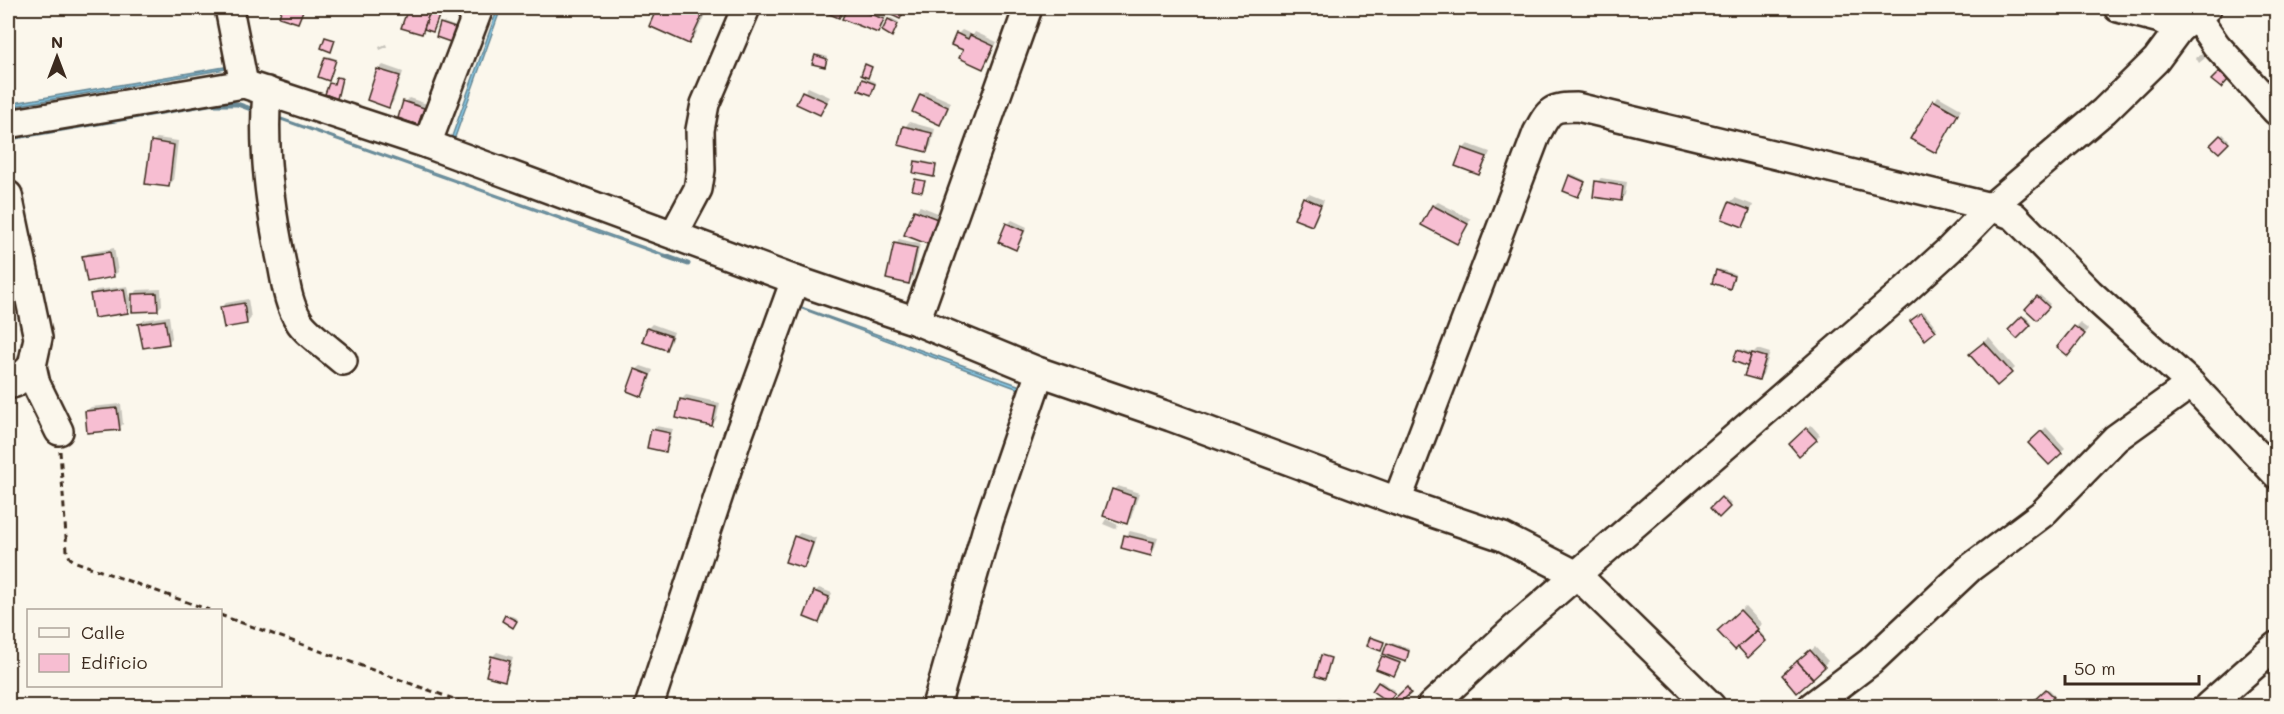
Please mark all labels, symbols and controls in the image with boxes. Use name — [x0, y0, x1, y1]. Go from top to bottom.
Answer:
north arrow — [27, 27, 87, 87]
text: N — [51, 31, 63, 52]
legend — [27, 609, 222, 687]
text: Calle — [81, 620, 125, 644]
scale bar — [2065, 648, 2198, 686]
text: Edificio — [81, 650, 148, 674]
text: 50 m — [2074, 656, 2116, 680]

